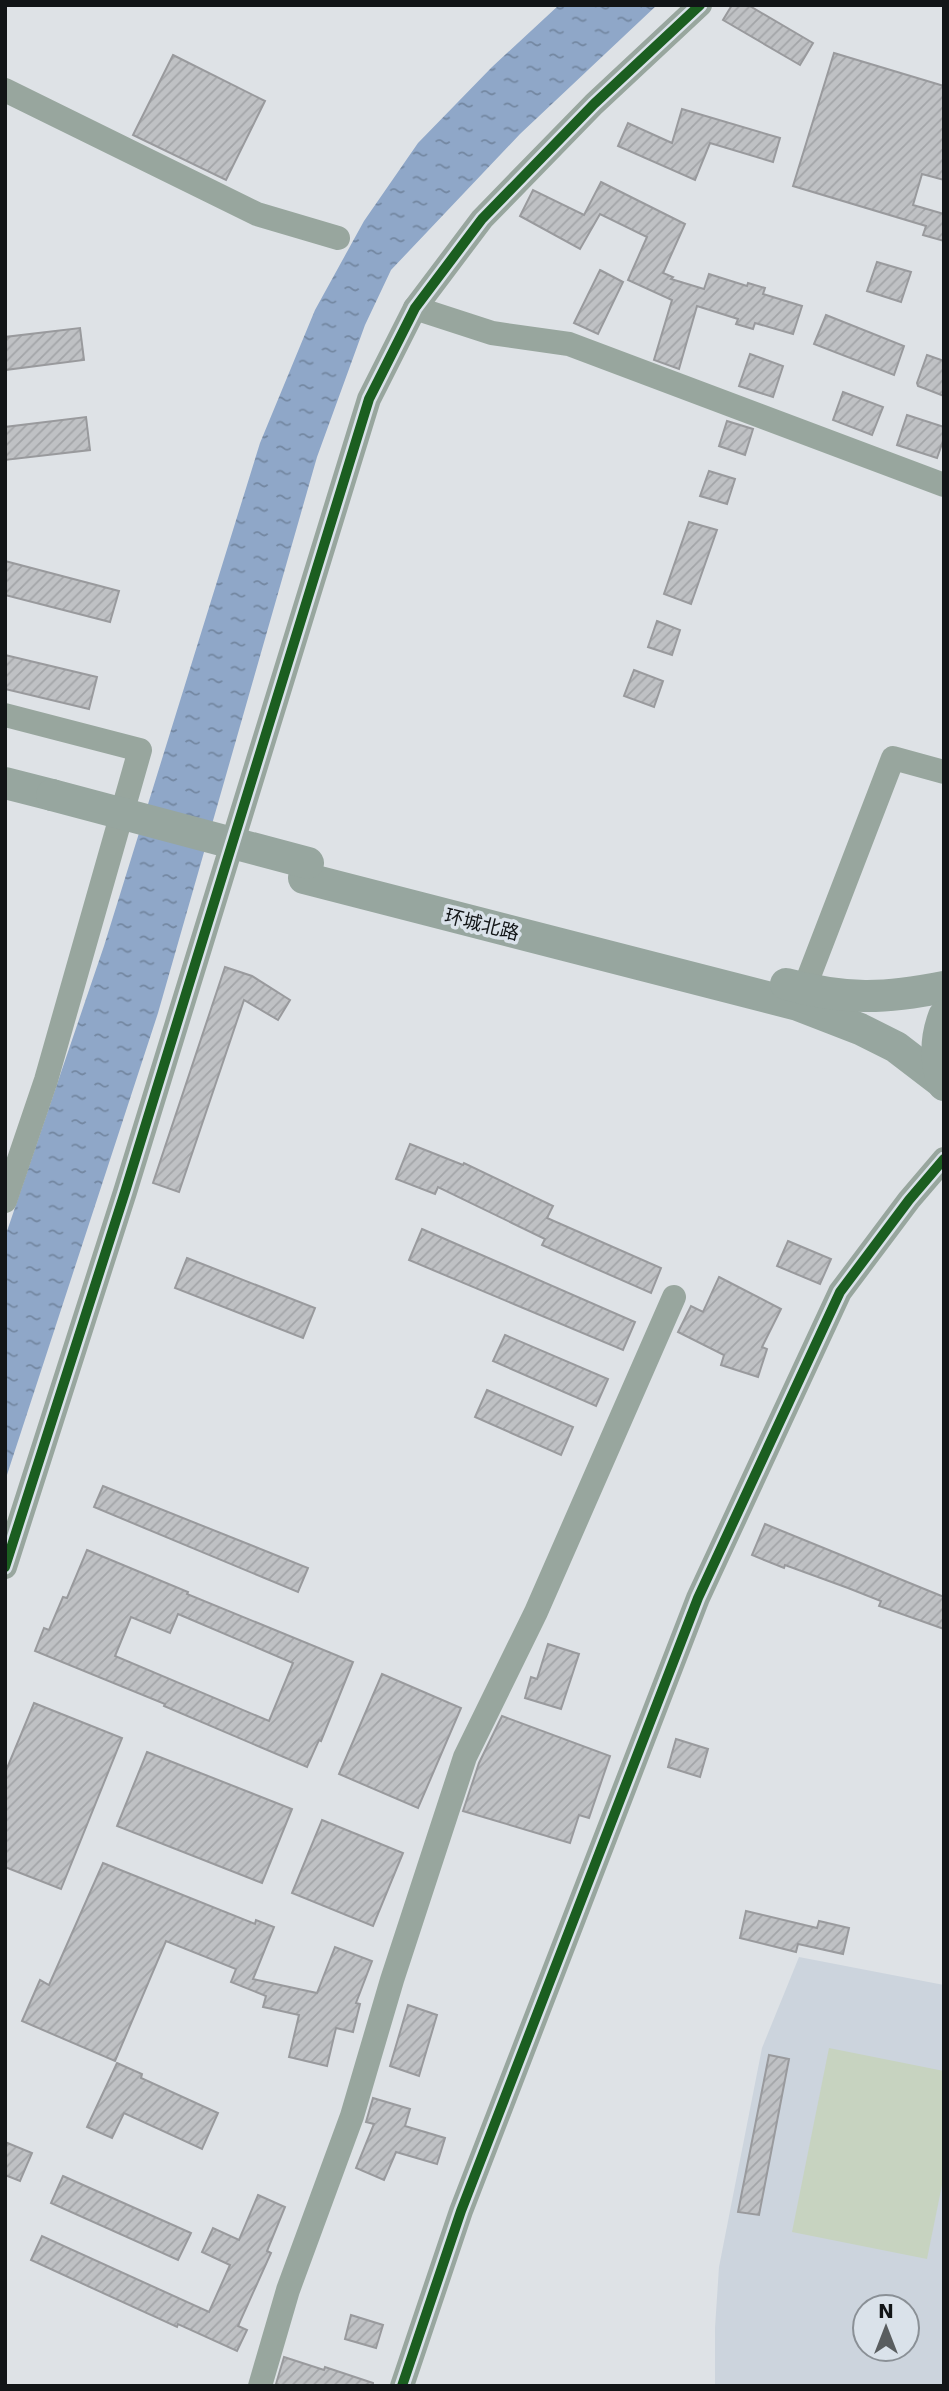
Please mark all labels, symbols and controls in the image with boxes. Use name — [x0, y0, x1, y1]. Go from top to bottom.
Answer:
street label: 环城北路 — [442, 904, 522, 944]
north arrow — [851, 2293, 921, 2363]
text: N — [878, 2300, 894, 2322]

